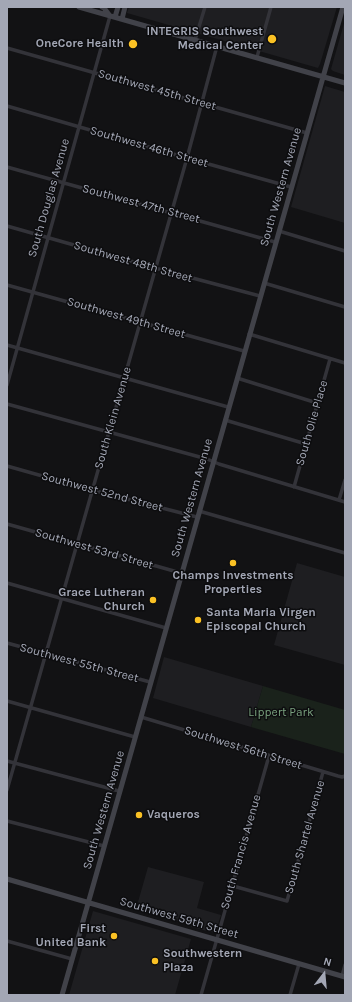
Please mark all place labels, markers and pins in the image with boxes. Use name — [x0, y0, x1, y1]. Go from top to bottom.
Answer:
place label: INTEGRIS Southwest Medical Center — [146, 25, 263, 53]
marker: INTEGRIS Southwest Medical Center — [266, 33, 278, 45]
place label: OneCore Health — [36, 37, 124, 51]
marker: OneCore Health — [127, 38, 139, 50]
marker: Champs Investments Properties — [228, 558, 238, 568]
place label: Champs Investments Properties — [172, 569, 294, 597]
place label: Grace Lutheran Church — [58, 586, 145, 614]
marker: Grace Lutheran Church — [148, 595, 158, 605]
place label: Santa Maria Virgen Episcopal Church — [206, 606, 316, 634]
marker: Santa Maria Virgen Episcopal Church — [193, 615, 203, 625]
place label: Vaqueros — [147, 808, 200, 822]
marker: Vaqueros — [134, 810, 144, 820]
place label: First United Bank — [35, 922, 106, 950]
marker: First United Bank — [109, 931, 119, 941]
place label: Southwestern Plaza — [163, 947, 242, 975]
marker: Southwestern Plaza — [150, 956, 160, 966]

